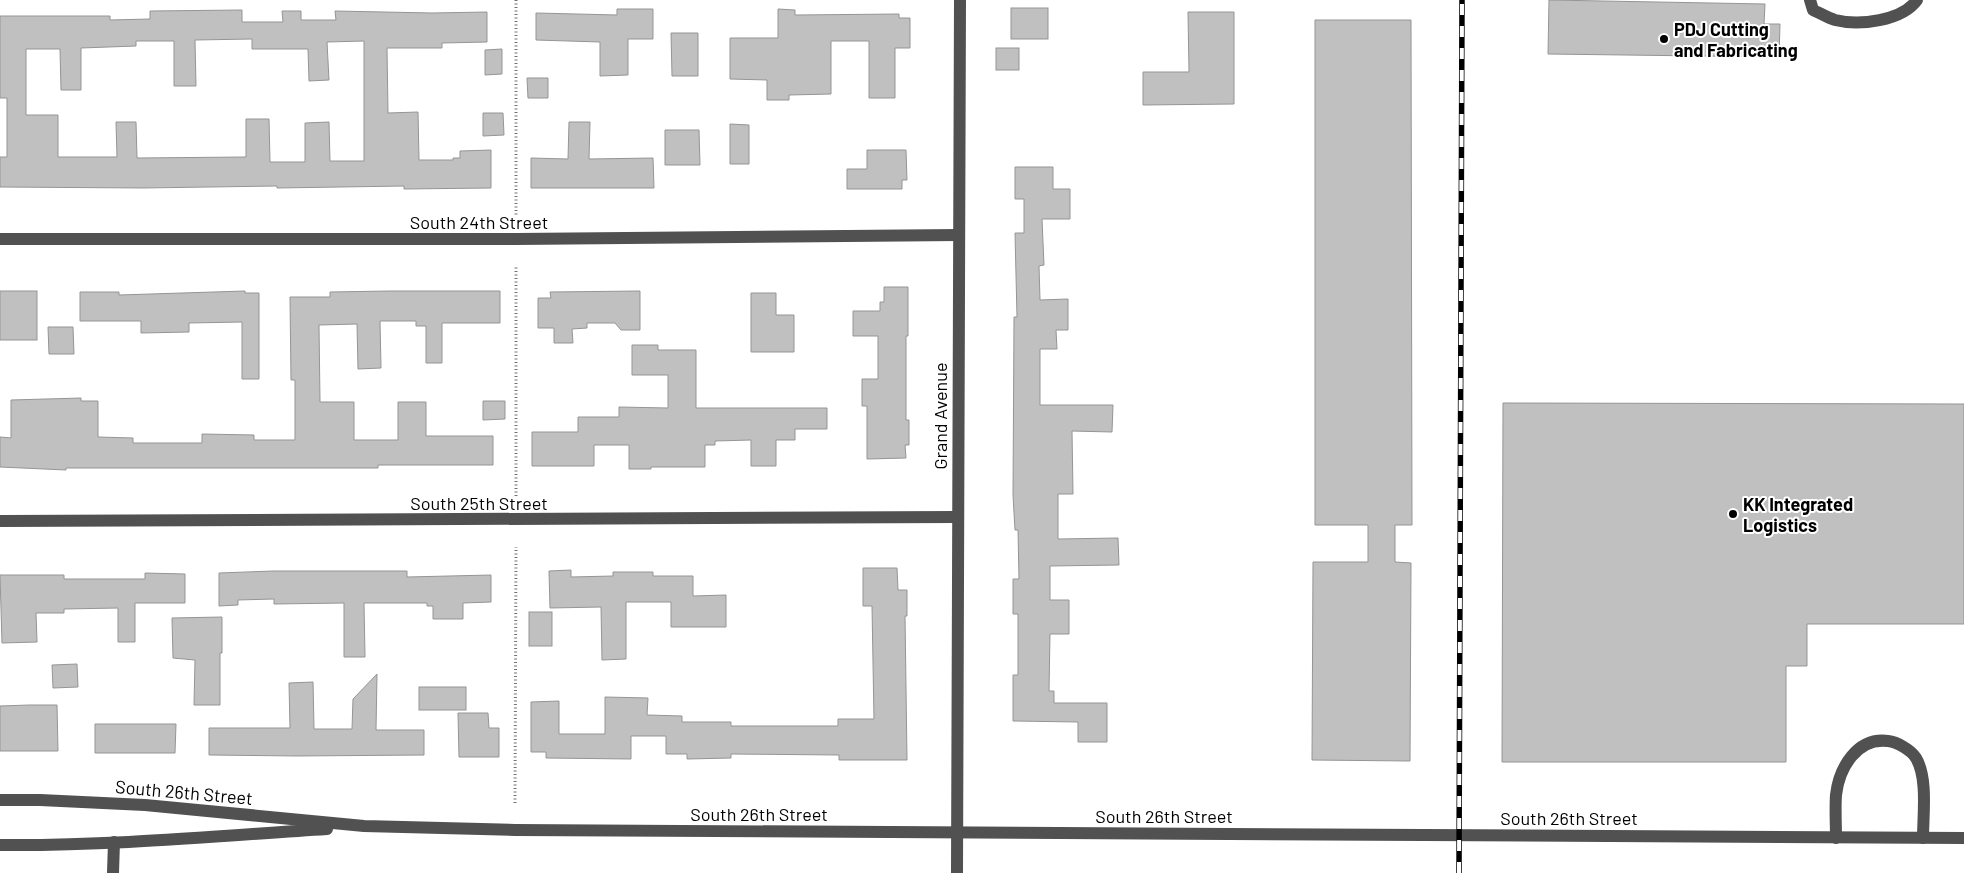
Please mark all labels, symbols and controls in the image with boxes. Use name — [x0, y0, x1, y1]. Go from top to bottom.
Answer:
place label: PDJ Cutting and Fabricating — [1674, 18, 1798, 61]
marker: PDJ Cutting and Fabricating — [1658, 33, 1670, 45]
street label: South 24th Street — [410, 211, 548, 233]
street label: Grand Avenue — [929, 363, 951, 469]
street label: South 25th Street — [410, 492, 548, 514]
place label: KK Integrated Logistics — [1743, 493, 1853, 536]
marker: KK Integrated Logistics — [1727, 508, 1739, 520]
street label: South 26th Street — [114, 775, 254, 809]
street label: South 26th Street — [690, 803, 828, 825]
street label: South 26th Street — [1095, 805, 1233, 827]
street label: South 26th Street — [1500, 807, 1638, 829]

